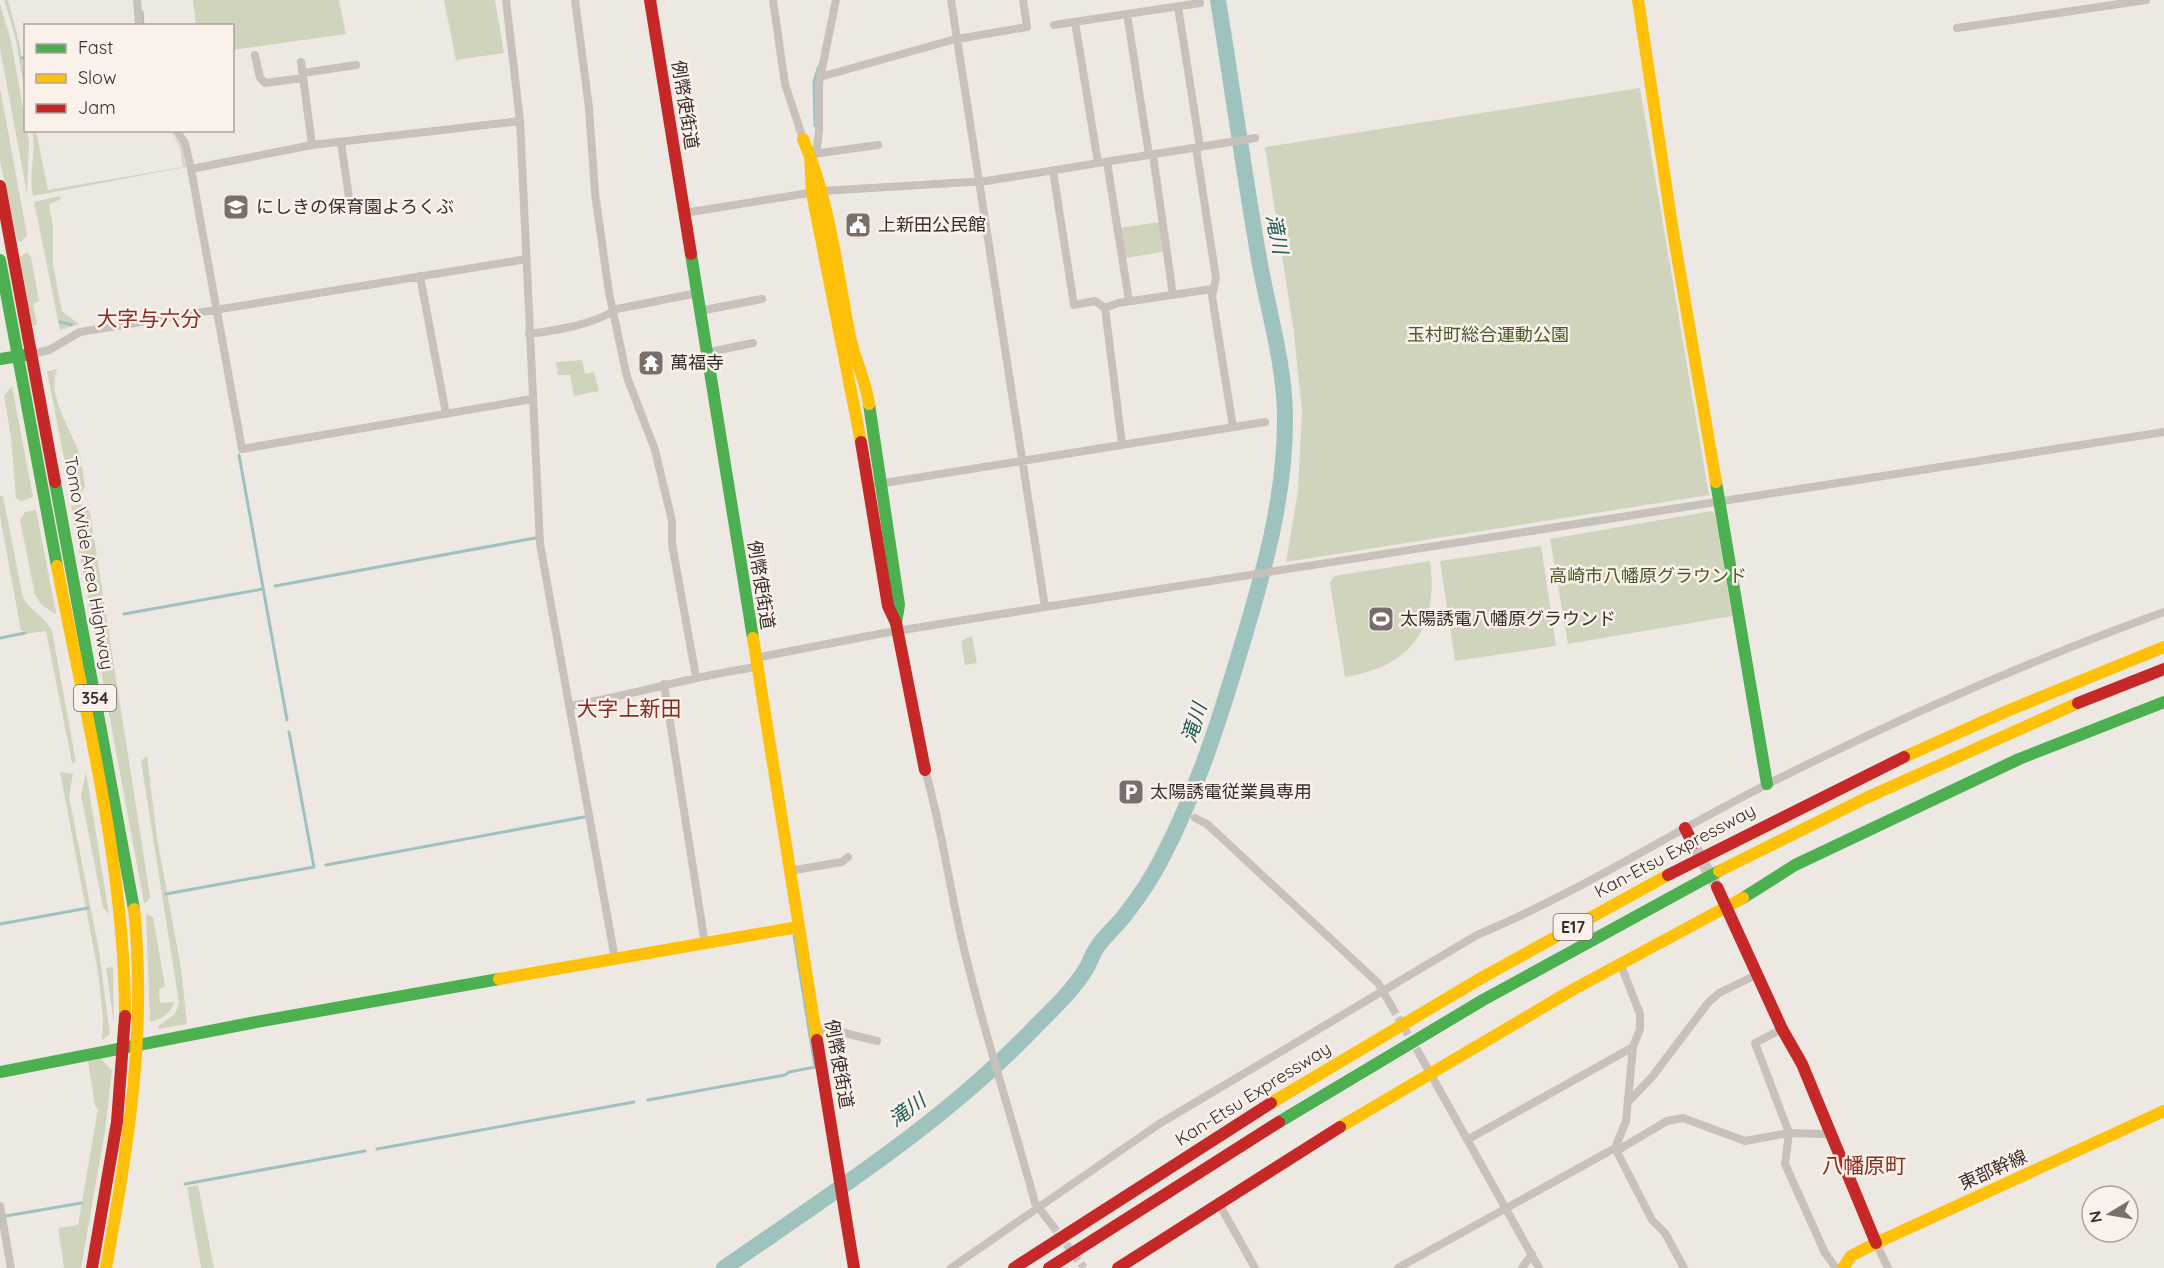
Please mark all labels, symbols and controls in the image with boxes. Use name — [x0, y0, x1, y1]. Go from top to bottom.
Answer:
legend — [24, 24, 234, 132]
text: Fast — [78, 36, 113, 59]
street label: 例幣使街道 — [667, 59, 704, 151]
text: Slow — [78, 66, 116, 89]
text: Jam — [78, 96, 116, 119]
school or university icon: にしきの保育園よろくぶ — [221, 192, 251, 222]
place label: にしきの保育園よろくぶ — [256, 195, 454, 218]
public building icon: 上新田公民館 — [843, 210, 873, 240]
water label: 滝川 — [1261, 212, 1294, 258]
place label: 上新田公民館 — [878, 213, 986, 236]
district label: 大字与六分 — [97, 305, 202, 331]
park label: 玉村町総合運動公園 — [1407, 323, 1569, 346]
temple icon: 萬福寺 — [636, 348, 666, 378]
place label: 萬福寺 — [670, 351, 724, 374]
street label: Tomo Wide Area Highway — [59, 454, 120, 671]
street label: 例幣使街道 — [743, 539, 780, 631]
park label: 高崎市八幡原グラウンド — [1549, 564, 1747, 587]
sports icon: 太陽誘電八幡原グラウンド — [1366, 604, 1396, 634]
place label: 太陽誘電八幡原グラウンド — [1400, 607, 1616, 630]
road number: 354 — [74, 685, 116, 711]
district label: 大字上新田 — [577, 695, 682, 721]
water label: 滝川 — [1176, 698, 1212, 746]
parking icon: 太陽誘電従業員専用 — [1116, 777, 1146, 807]
place label: 太陽誘電従業員専用 — [1150, 780, 1312, 803]
street label: Kan-Etsu Expressway — [1590, 798, 1759, 903]
road number: E17 — [1554, 914, 1592, 940]
street label: 例幣使街道 — [820, 1018, 859, 1110]
street label: Kan-Etsu Expressway — [1171, 1036, 1335, 1151]
water label: 滝川 — [883, 1087, 932, 1131]
street label: 東部幹線 — [1955, 1144, 2030, 1195]
district label: 八幡原町 — [1822, 1152, 1906, 1178]
north arrow — [2080, 1184, 2140, 1244]
text: N — [2084, 1209, 2106, 1225]

